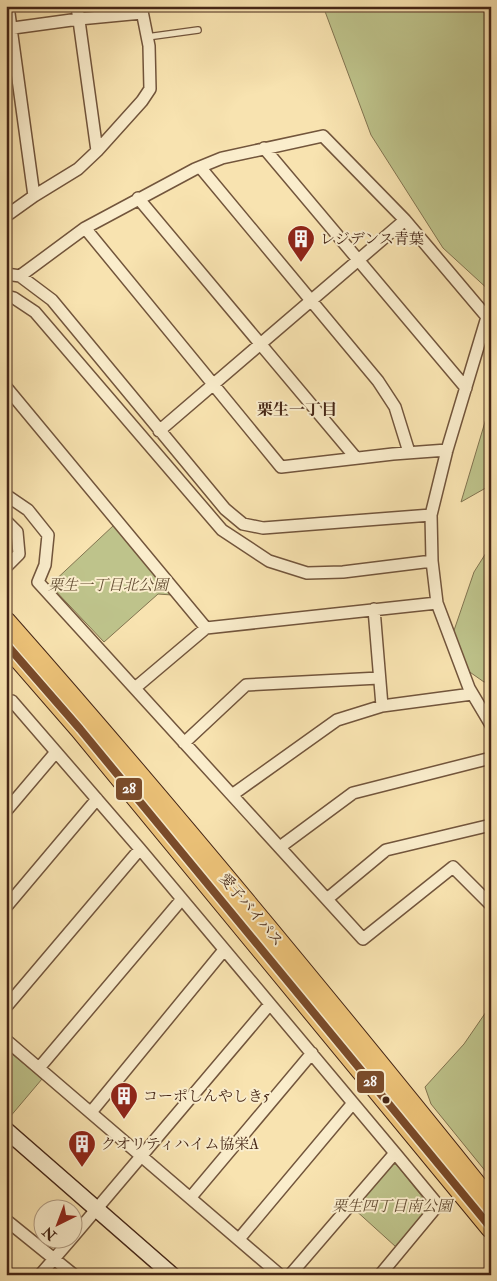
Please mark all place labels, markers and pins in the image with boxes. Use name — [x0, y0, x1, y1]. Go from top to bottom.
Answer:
building icon: レジデンス青葉 — [286, 224, 316, 263]
place label: レジデンス青葉 — [320, 230, 424, 249]
building icon: コーポしんやしき5 — [109, 1081, 139, 1120]
place label: コーポしんやしき5 — [143, 1087, 270, 1106]
unlabelled marker — [381, 1095, 391, 1105]
building icon: クオリティハイム協栄A — [67, 1129, 97, 1168]
place label: クオリティハイム協栄A — [101, 1135, 260, 1154]

